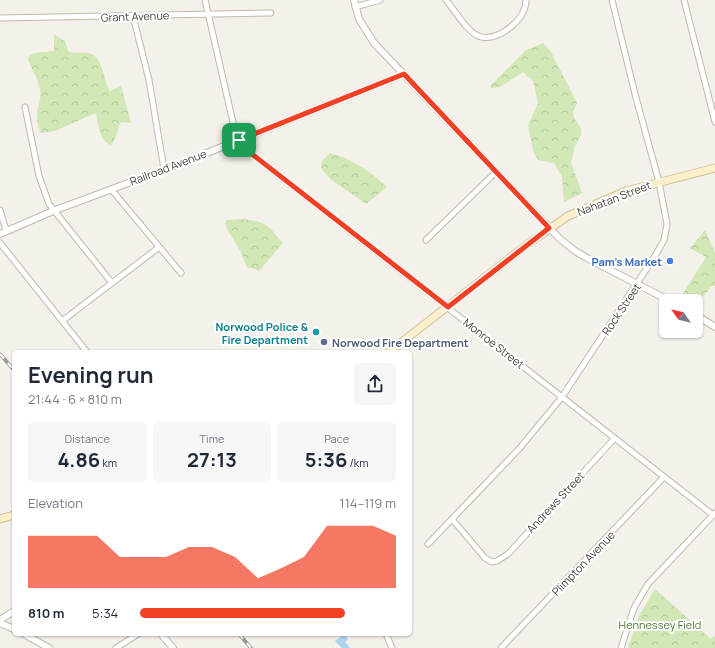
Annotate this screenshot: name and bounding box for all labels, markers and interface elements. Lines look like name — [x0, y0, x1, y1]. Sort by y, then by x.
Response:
street label: Grant Avenue — [101, 7, 170, 25]
pin — [222, 123, 256, 157]
icon: arrive — [228, 129, 250, 151]
street label: Railroad Avenue — [127, 145, 209, 189]
street label: Nahatan Street — [575, 177, 653, 219]
place label: Pam's Market — [592, 254, 662, 269]
marker: Pam's Market — [665, 256, 675, 266]
street label: Rock Street — [598, 280, 644, 338]
north arrow — [659, 294, 703, 338]
map controls — [659, 294, 703, 338]
street label: Monroe Street — [460, 314, 528, 372]
place label: Norwood Police & Fire Department — [215, 319, 309, 347]
marker: Norwood Police & Fire Department — [311, 327, 321, 337]
place label: Norwood Fire Department — [332, 335, 469, 350]
marker: Norwood Fire Department — [319, 337, 329, 347]
text: Evening run — [28, 360, 153, 390]
button: share — [354, 363, 396, 405]
text: 21:44 · 6 × 810 m — [28, 390, 122, 408]
text: Distance — [65, 431, 110, 446]
text: Time — [200, 431, 224, 446]
text: Pace — [324, 431, 349, 446]
text: 4.86 — [58, 446, 100, 473]
text: 27:13 — [187, 446, 237, 473]
text: 5:36 — [305, 446, 347, 473]
text: km — [100, 455, 117, 470]
text: /km — [347, 455, 369, 470]
street label: Andrews Street — [523, 468, 587, 536]
text: Elevation — [28, 494, 83, 512]
text: 114–119 m — [340, 494, 396, 512]
street label: Plimpton Avenue — [548, 527, 618, 599]
text: 810 m — [28, 604, 65, 622]
text: 5:34 — [92, 604, 118, 622]
park label: Hennessey Field — [619, 617, 701, 632]

